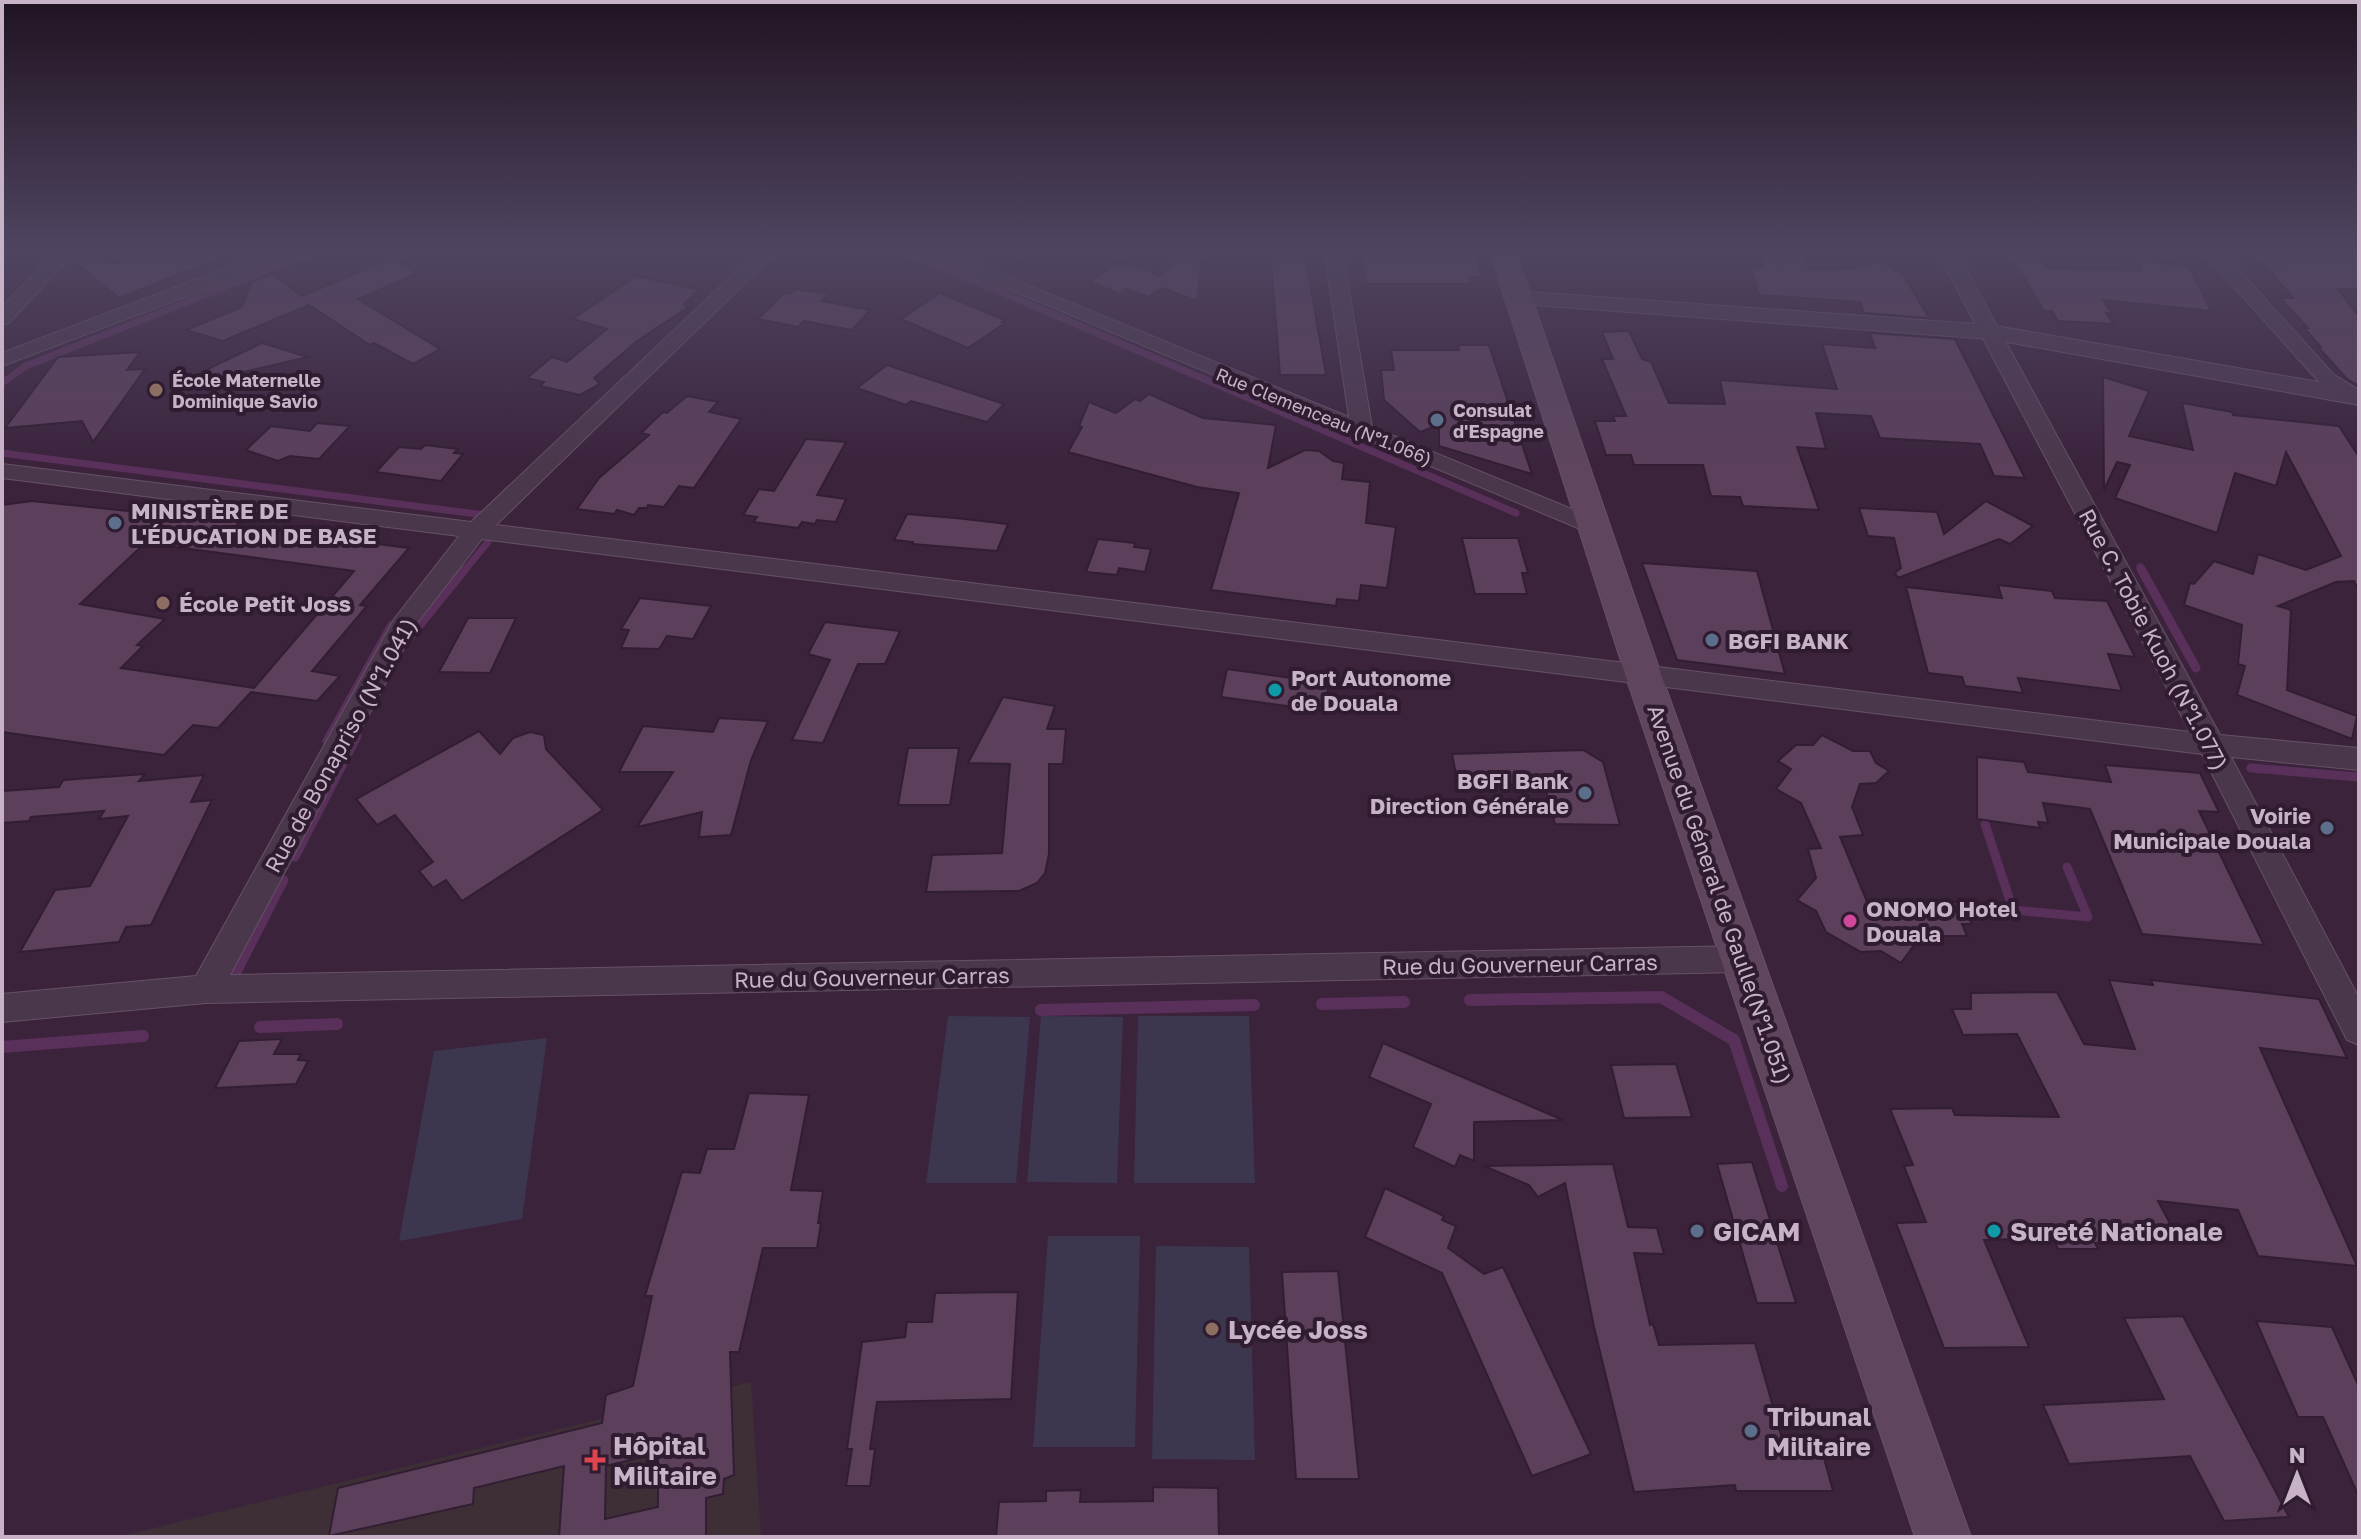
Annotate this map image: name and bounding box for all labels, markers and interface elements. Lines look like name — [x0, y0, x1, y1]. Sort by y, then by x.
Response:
street label: Rue Clemenceau (N°1.066) — [1213, 363, 1435, 469]
place label: École Maternelle Dominique Savio — [172, 369, 321, 412]
marker: École Maternelle Dominique Savio — [147, 381, 165, 399]
place label: Consulat d'Espagne — [1453, 399, 1544, 442]
marker: Consulat d'Espagne — [1428, 411, 1446, 429]
place label: MINISTÈRE DE L'ÉDUCATION DE BASE — [131, 497, 377, 549]
street label: Rue C. Tobie Kuoh (N°1.077) — [2074, 504, 2234, 774]
marker: MINISTÈRE DE L'ÉDUCATION DE BASE — [106, 514, 124, 532]
place label: École Petit Joss — [179, 590, 351, 617]
marker: École Petit Joss — [154, 594, 172, 612]
street label: Rue de Bonapriso (N°1.041) — [259, 613, 421, 877]
place label: BGFI BANK — [1728, 627, 1849, 654]
marker: BGFI BANK — [1703, 631, 1721, 649]
place label: Port Autonome de Douala — [1291, 664, 1451, 716]
marker: Port Autonome de Douala — [1266, 681, 1284, 699]
street label: Avenue du Géneral de Gaulle(N°1.051) — [1642, 701, 1798, 1087]
place label: BGFI Bank Direction Générale — [1370, 767, 1569, 819]
marker: BGFI Bank Direction Générale — [1576, 784, 1594, 802]
place label: Voirie Municipale Douala — [2113, 802, 2311, 854]
marker: Voirie Municipale Douala — [2318, 819, 2336, 837]
place label: ONOMO Hotel Douala — [1866, 895, 2018, 947]
marker: ONOMO Hotel Douala — [1841, 912, 1859, 930]
street label: Rue du Gouverneur Carras — [1382, 948, 1658, 980]
street label: Rue du Gouverneur Carras — [734, 961, 1010, 993]
place label: GICAM — [1713, 1216, 1801, 1247]
place label: Sureté Nationale — [2010, 1216, 2223, 1247]
marker: GICAM — [1688, 1222, 1706, 1240]
marker: Sureté Nationale — [1985, 1222, 2003, 1240]
place label: Lycée Joss — [1228, 1314, 1368, 1345]
marker: Lycée Joss — [1203, 1320, 1221, 1338]
place label: Tribunal Militaire — [1767, 1401, 1871, 1462]
marker: Tribunal Militaire — [1742, 1422, 1760, 1440]
place label: Hôpital Militaire — [613, 1430, 717, 1491]
north arrow — [2257, 1435, 2337, 1515]
text: N — [2289, 1441, 2305, 1468]
marker: Hôpital Militaire — [584, 1449, 606, 1471]

